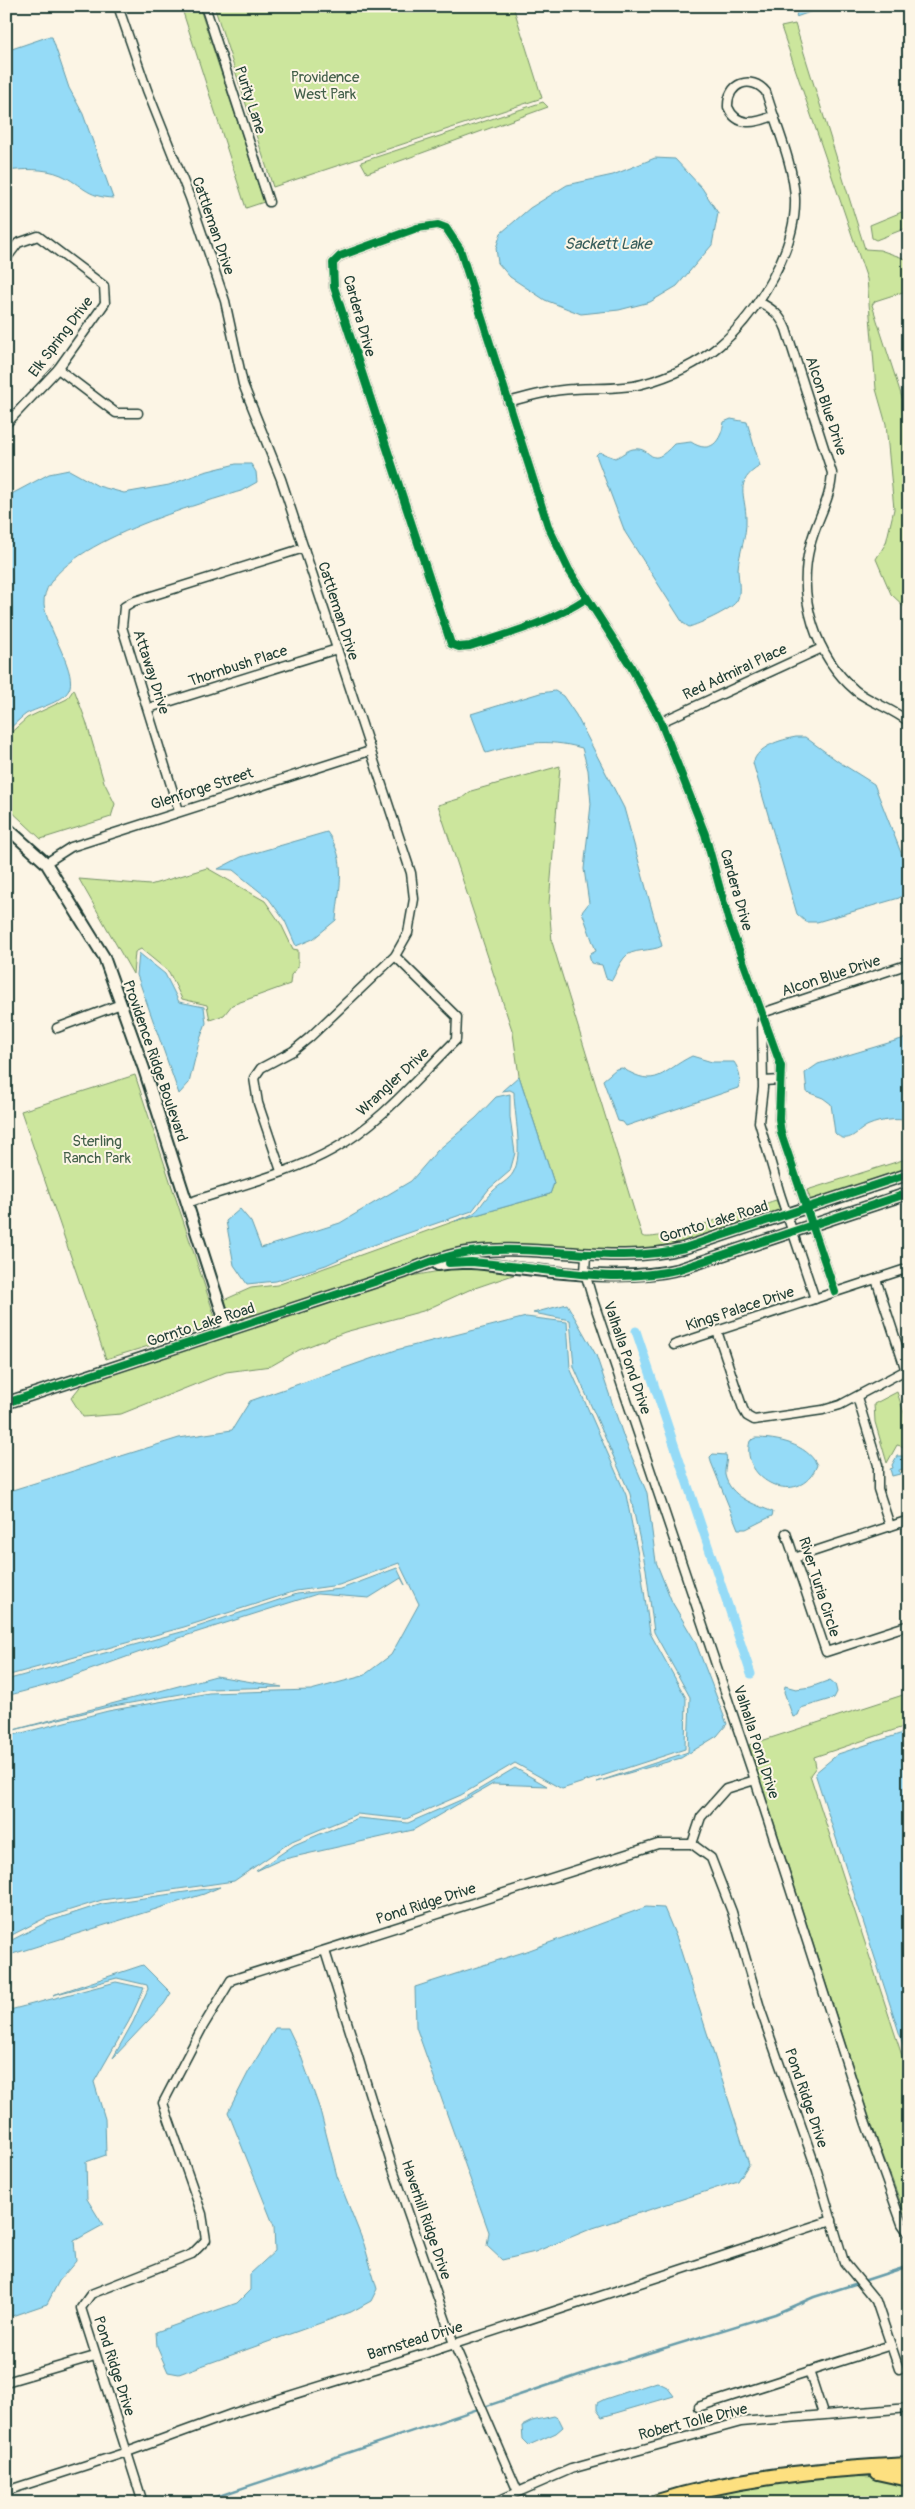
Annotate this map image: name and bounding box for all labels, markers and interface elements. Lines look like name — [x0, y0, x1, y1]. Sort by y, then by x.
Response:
street label: Purity Lane — [230, 64, 270, 137]
park label: Providence West Park — [291, 68, 360, 104]
street label: Cattleman Drive — [187, 175, 239, 278]
water label: Sackett Lake — [565, 234, 654, 254]
street label: Cardera Drive — [338, 273, 380, 359]
street label: Elk Spring Drive — [25, 293, 98, 381]
street label: Alcon Blue Drive — [801, 354, 851, 458]
street label: Cattleman Drive — [313, 559, 363, 663]
street label: Attaway Drive — [128, 627, 174, 717]
street label: Red Admiral Place — [680, 639, 791, 704]
street label: Thornbush Place — [186, 641, 290, 691]
street label: Glenforge Street — [148, 763, 256, 814]
street label: Cardera Drive — [715, 847, 757, 933]
street label: Alcon Blue Drive — [779, 951, 883, 1001]
street label: Providence Ridge Boulevard — [118, 978, 192, 1144]
street label: Wrangler Drive — [353, 1043, 434, 1120]
park label: Sterling Ranch Park — [63, 1132, 132, 1168]
street label: Gornto Lake Road — [657, 1196, 771, 1248]
street label: Kings Palace Drive — [683, 1282, 797, 1336]
street label: Gornto Lake Road — [145, 1299, 257, 1351]
street label: Valhalla Pond Drive — [599, 1299, 655, 1418]
street label: River Turia Circle — [794, 1535, 844, 1640]
street label: Valhalla Pond Drive — [729, 1683, 783, 1802]
street label: Pond Ridge Drive — [374, 1879, 479, 1929]
street label: Pond Ridge Drive — [780, 2046, 832, 2151]
street label: Haverhill Ridge Drive — [397, 2158, 456, 2283]
street label: Pond Ridge Drive — [89, 2314, 139, 2419]
street label: Barnstead Drive — [365, 2317, 466, 2365]
street label: Robert Tolle Drive — [637, 2399, 750, 2445]

